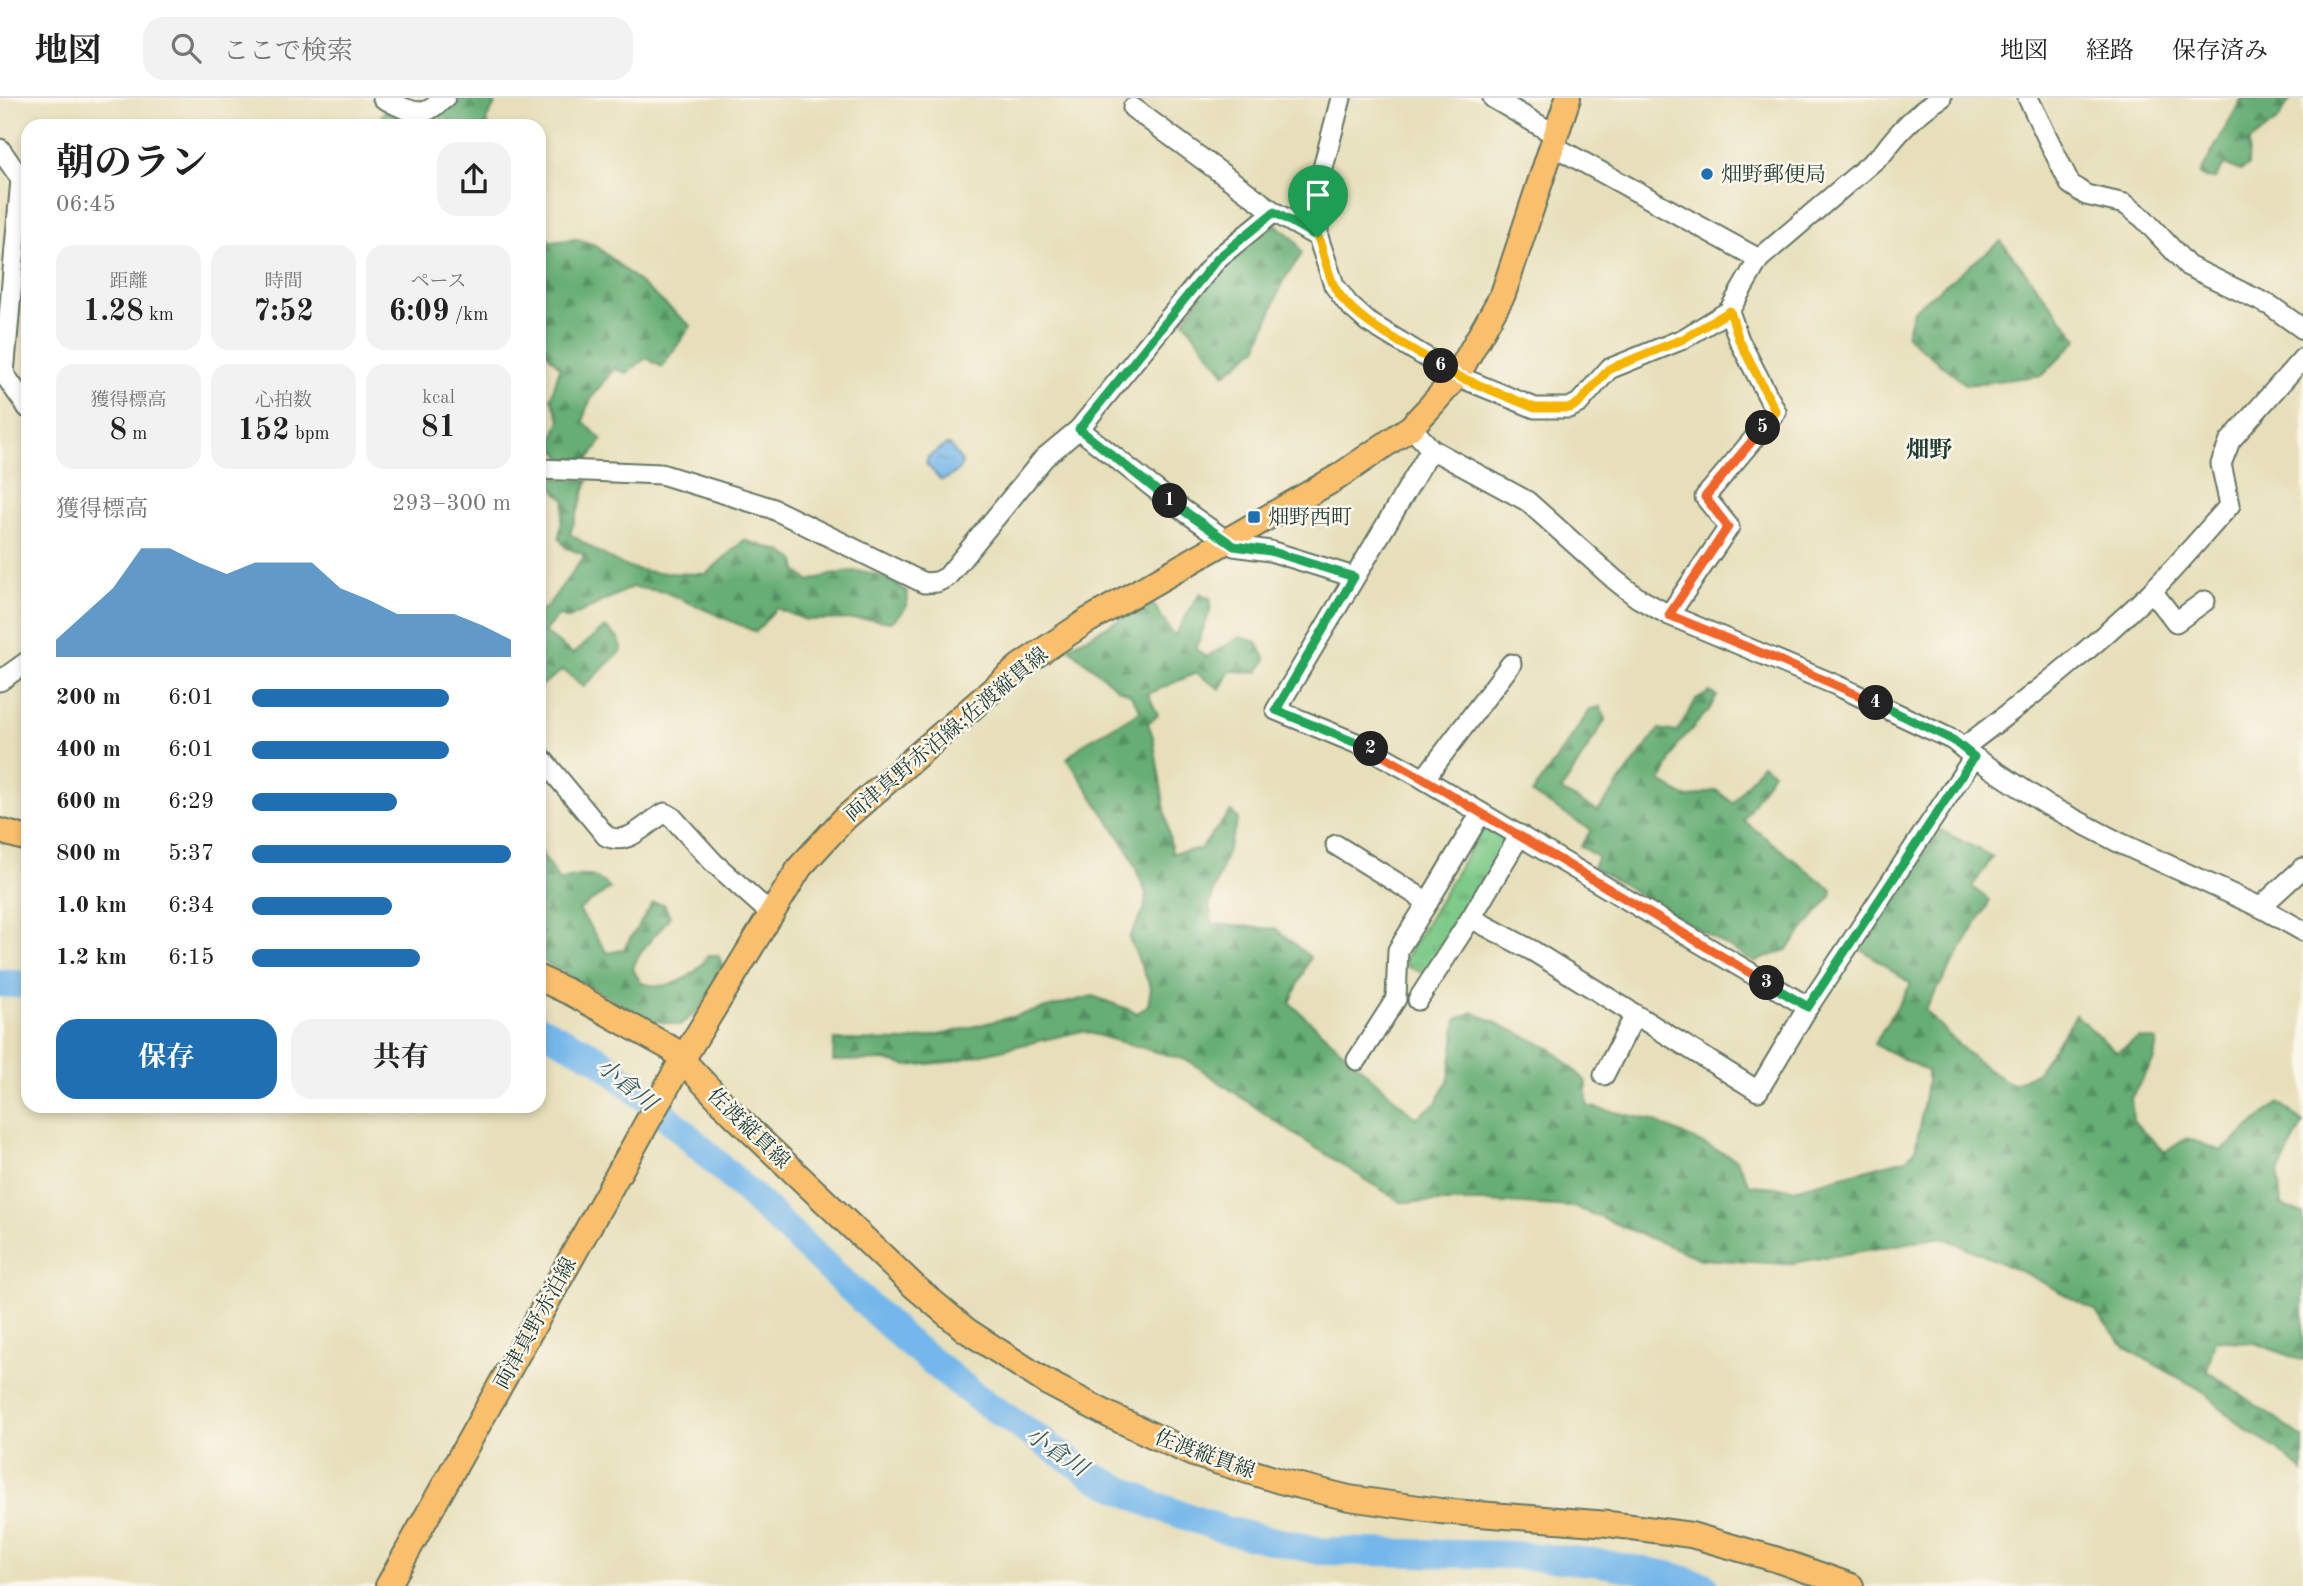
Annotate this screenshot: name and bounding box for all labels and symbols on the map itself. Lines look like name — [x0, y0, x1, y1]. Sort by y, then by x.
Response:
place label: 畑野郵便局 — [1721, 163, 1826, 186]
pin — [1288, 165, 1348, 237]
marker: 畑野郵便局 — [1699, 166, 1715, 182]
pin: 6 — [1424, 348, 1458, 384]
pin: 5 — [1746, 410, 1780, 446]
district label: 畑野 — [1906, 437, 1953, 462]
pin: 1 — [1152, 484, 1188, 518]
place label: 畑野西町 — [1268, 506, 1352, 529]
marker: 畑野西町 — [1246, 509, 1262, 525]
street label: 両津真野赤泊線;佐渡縦貫線 — [840, 643, 1052, 826]
pin: 4 — [1858, 686, 1894, 720]
pin: 2 — [1354, 732, 1388, 766]
pin: 3 — [1750, 966, 1784, 1001]
water label: 小倉川 — [592, 1053, 664, 1118]
street label: 佐渡縦貫線 — [703, 1084, 794, 1173]
street label: 両津真野赤泊線 — [490, 1253, 581, 1393]
water label: 小倉川 — [1021, 1422, 1095, 1483]
street label: 佐渡縦貫線 — [1152, 1426, 1258, 1483]

